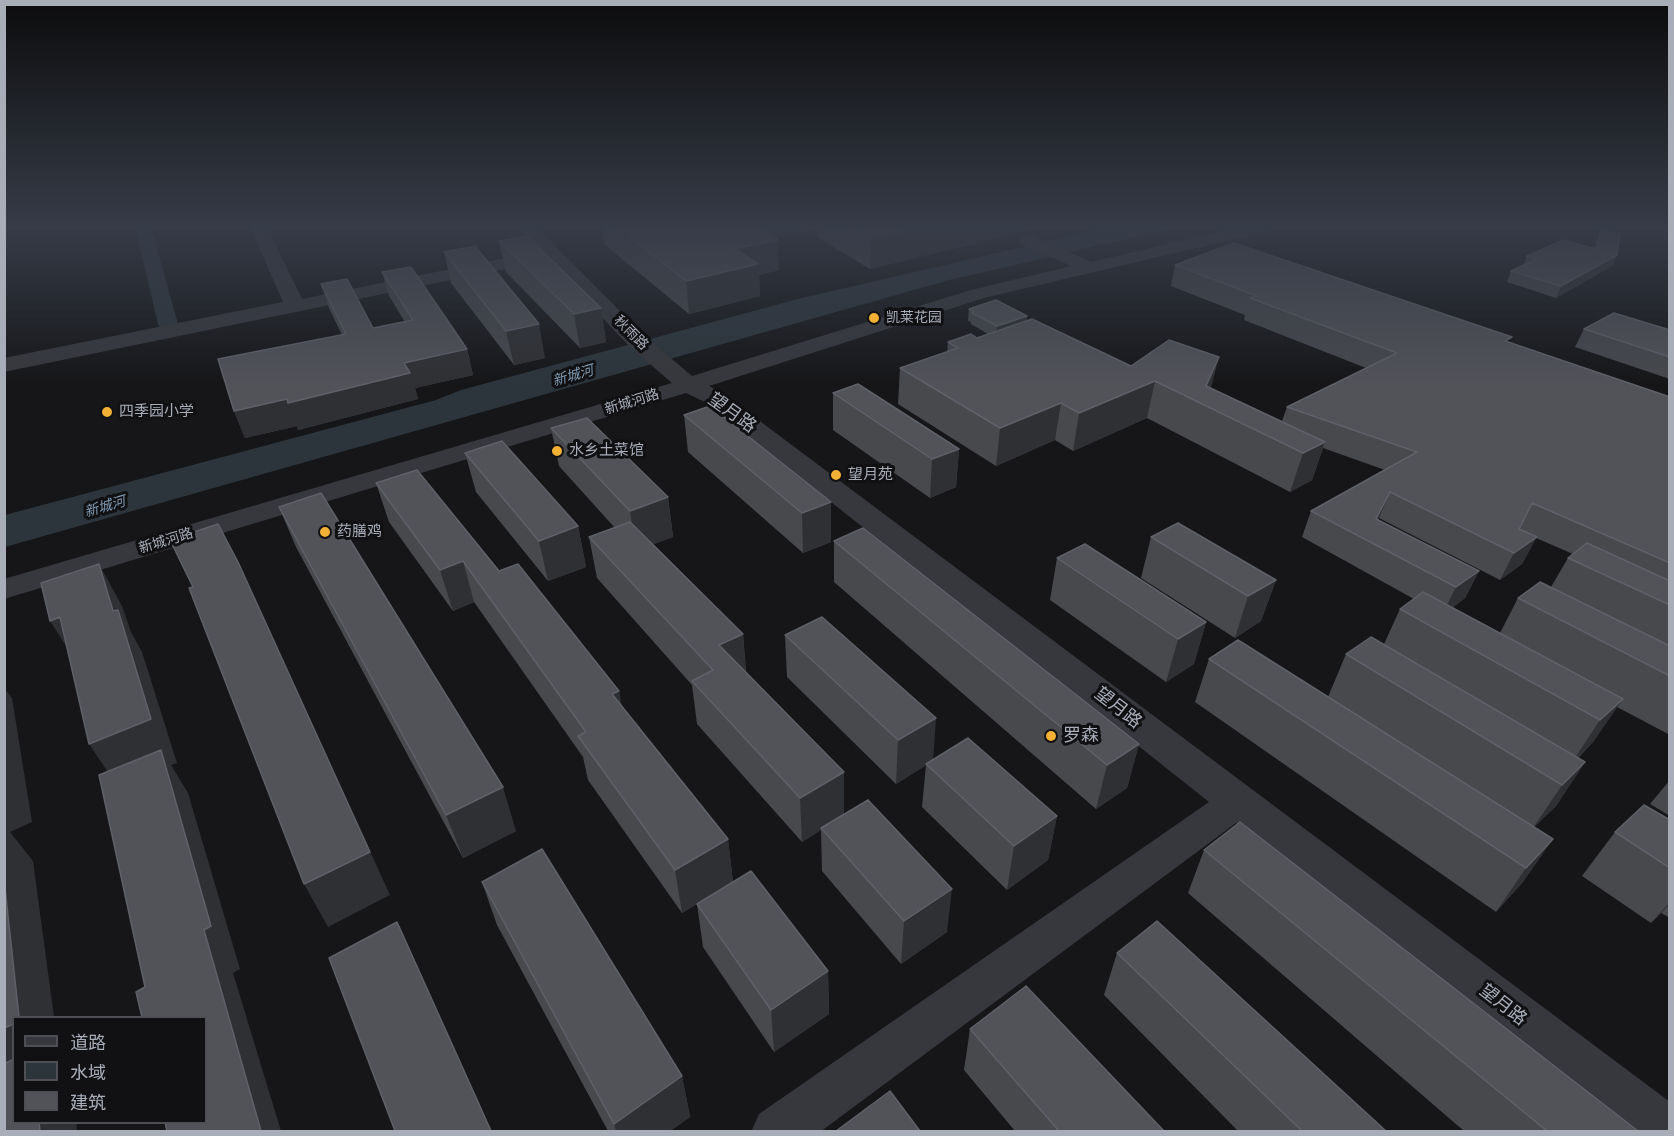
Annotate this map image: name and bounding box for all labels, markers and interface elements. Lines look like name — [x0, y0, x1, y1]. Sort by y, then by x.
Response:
place label: 凯莱花园 — [886, 310, 942, 326]
marker: 凯莱花园 — [867, 311, 881, 325]
street label: 秋雨路 — [610, 312, 652, 354]
water label: 新城河 — [550, 362, 596, 390]
street label: 新城河路 — [603, 386, 661, 418]
street label: 望月路 — [704, 388, 760, 438]
place label: 四季园小学 — [119, 403, 194, 421]
marker: 四季园小学 — [100, 405, 114, 419]
place label: 水乡土菜馆 — [569, 442, 644, 460]
marker: 水乡土菜馆 — [550, 444, 564, 458]
place label: 望月苑 — [848, 466, 893, 484]
marker: 望月苑 — [829, 468, 843, 482]
water label: 新城河 — [82, 493, 128, 521]
place label: 药膳鸡 — [337, 523, 382, 541]
street label: 新城河路 — [137, 525, 195, 557]
marker: 药膳鸡 — [318, 525, 332, 539]
street label: 望月路 — [1090, 683, 1146, 733]
place label: 罗森 — [1063, 725, 1099, 747]
marker: 罗森 — [1044, 729, 1058, 743]
street label: 望月路 — [1475, 980, 1531, 1030]
legend — [12, 1016, 207, 1124]
text: 道路 — [70, 1032, 106, 1053]
text: 水域 — [70, 1062, 106, 1083]
text: 建筑 — [70, 1092, 106, 1113]

